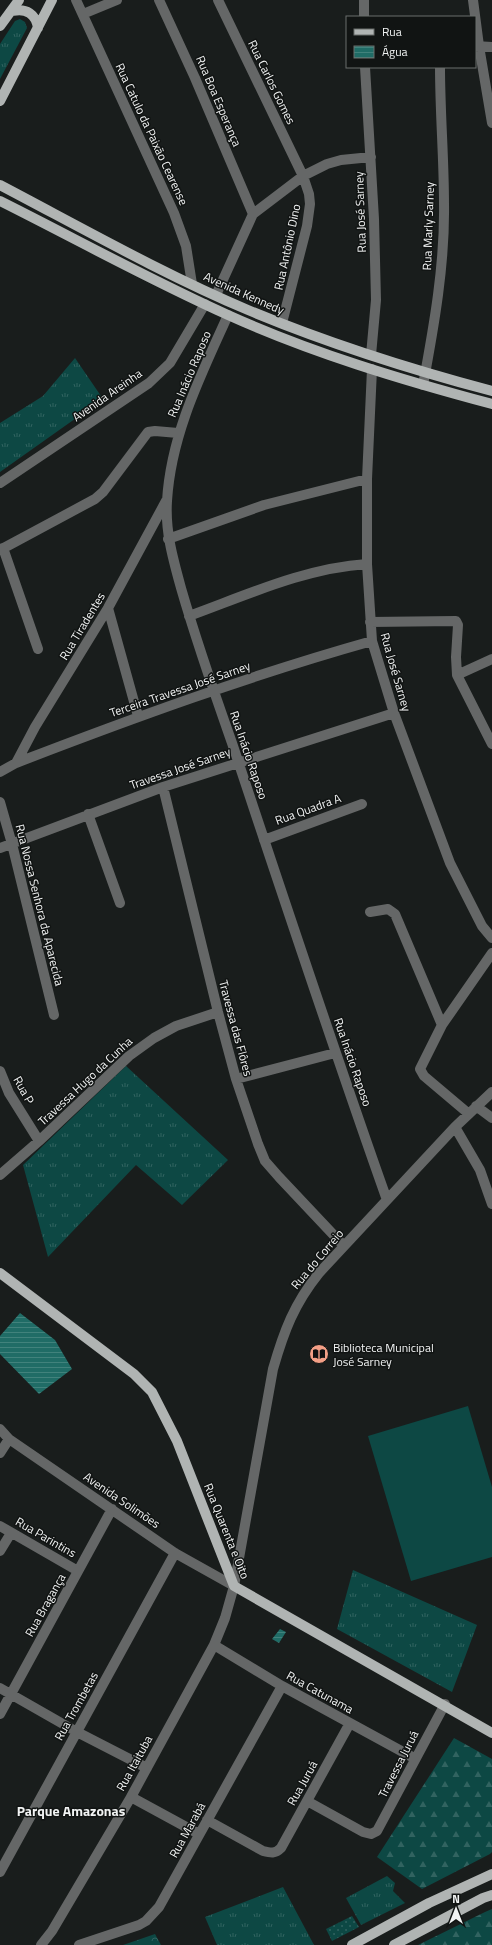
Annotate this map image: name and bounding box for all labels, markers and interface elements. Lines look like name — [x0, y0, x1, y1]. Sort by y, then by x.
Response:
legend — [346, 16, 476, 68]
text: Rua — [382, 22, 402, 41]
street label: Rua Carlos Gomes — [243, 37, 301, 128]
text: Água — [382, 42, 408, 61]
street label: Rua Boa Esperança — [191, 53, 247, 149]
street label: Rua Catulo da Paixão Cearense — [111, 60, 193, 208]
street label: Rua José Sarney — [349, 171, 371, 253]
street label: Rua Marly Sarney — [417, 181, 439, 271]
street label: Rua Antônio Dino — [269, 202, 305, 292]
street label: Avenida Kennedy — [201, 267, 288, 319]
street label: Rua Inácio Raposo — [162, 328, 216, 420]
street label: Avenida Areinha — [68, 364, 146, 426]
street label: Rua Tiradentes — [54, 588, 110, 664]
street label: Rua José Sarney — [376, 630, 416, 714]
street label: Terceira Travessa José Sarney — [107, 656, 253, 722]
street label: Rua Inácio Raposo — [225, 708, 273, 802]
street label: Travessa José Sarney — [127, 742, 233, 794]
street label: Rua Quadra A — [272, 788, 344, 830]
street label: Rua Nossa Senhora da Aparecida — [11, 822, 69, 988]
street label: Travessa das Flôres — [214, 978, 258, 1078]
street label: Rua Inácio Raposo — [329, 1015, 377, 1109]
street label: Travessa Hugo da Cunha — [33, 1032, 137, 1130]
street label: Rua P — [9, 1072, 39, 1108]
street label: Rua do Correio — [286, 1225, 348, 1293]
place label: Biblioteca Municipal José Sarney — [333, 1338, 434, 1371]
library icon: Biblioteca Municipal José Sarney — [308, 1343, 330, 1365]
street label: Avenida Solimões — [80, 1467, 165, 1533]
street label: Rua Quarenta e Oito — [199, 1480, 255, 1582]
street label: Rua Parintins — [12, 1512, 80, 1562]
street label: Rua Bragança — [20, 1570, 70, 1640]
street label: Rua Catunama — [283, 1666, 357, 1718]
street label: Rua Trombetas — [49, 1668, 103, 1744]
street label: Travessa Juruá — [373, 1727, 423, 1801]
street label: Rua Itaituba — [111, 1732, 157, 1794]
street label: Rua Juruá — [282, 1757, 322, 1809]
street label: Rua Marabá — [164, 1799, 210, 1861]
district label: Parque Amazonas — [17, 1800, 126, 1821]
north arrow — [436, 1889, 476, 1929]
text: N — [452, 1891, 460, 1907]

